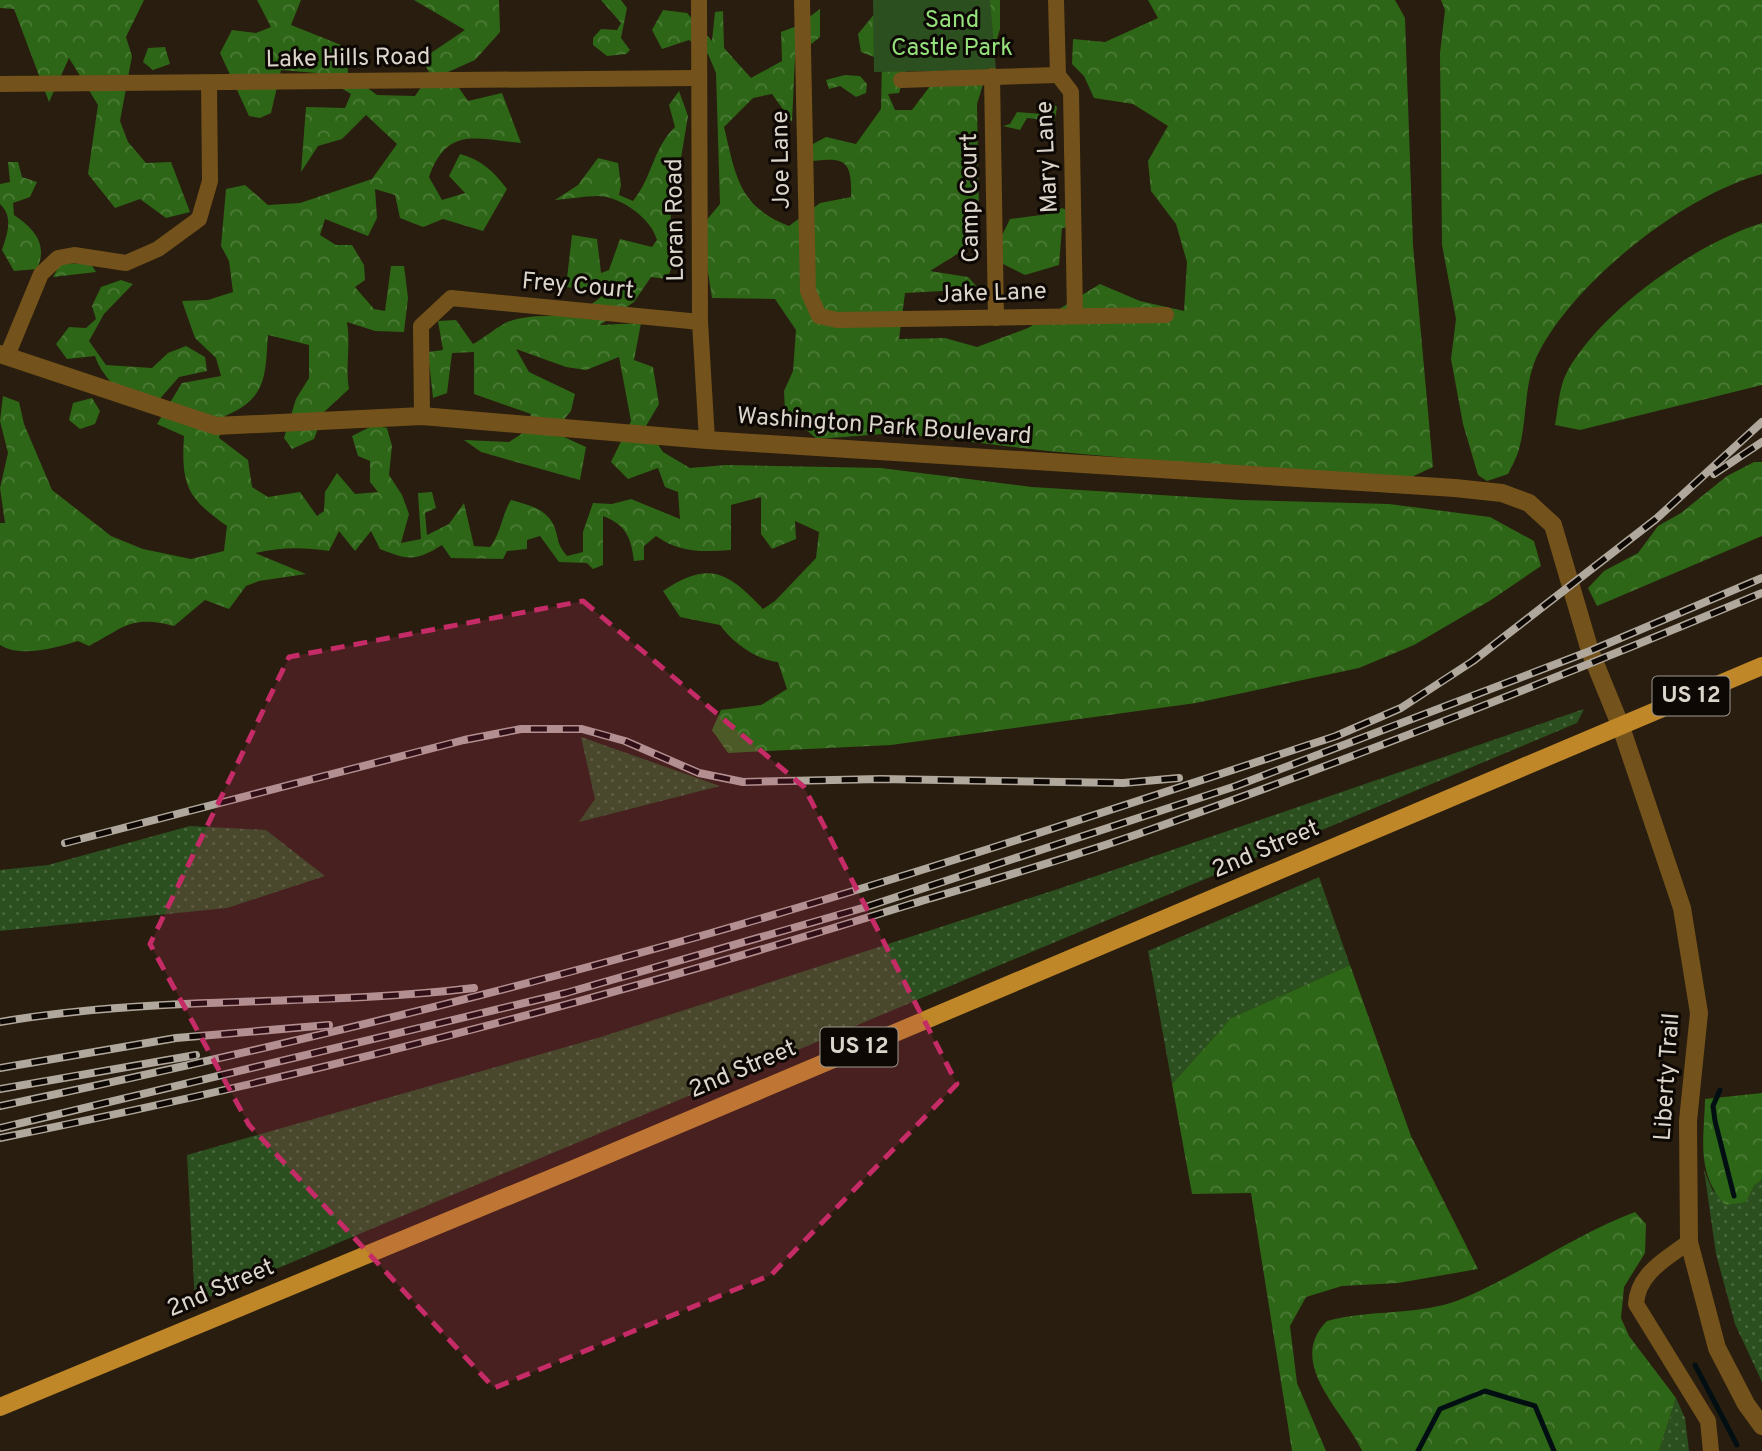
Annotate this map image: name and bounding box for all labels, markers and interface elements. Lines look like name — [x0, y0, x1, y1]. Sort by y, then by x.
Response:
park label: Sand Castle Park — [891, 6, 1013, 64]
street label: Lake Hills Road — [265, 43, 431, 75]
street label: Mary Lane — [1030, 100, 1066, 214]
street label: Joe Lane — [766, 110, 798, 210]
street label: Camp Court — [955, 133, 987, 263]
street label: Loran Road — [660, 158, 692, 282]
street label: Frey Court — [521, 267, 635, 307]
street label: Jake Lane — [937, 277, 1047, 311]
street label: Washington Park Boulevard — [736, 402, 1032, 452]
road number: US 12 — [1652, 676, 1730, 716]
street label: 2nd Street — [1208, 814, 1324, 886]
street label: Liberty Trail — [1649, 1012, 1687, 1142]
road number: US 12 — [820, 1028, 898, 1066]
street label: 2nd Street — [685, 1034, 801, 1106]
street label: 2nd Street — [163, 1253, 279, 1325]

